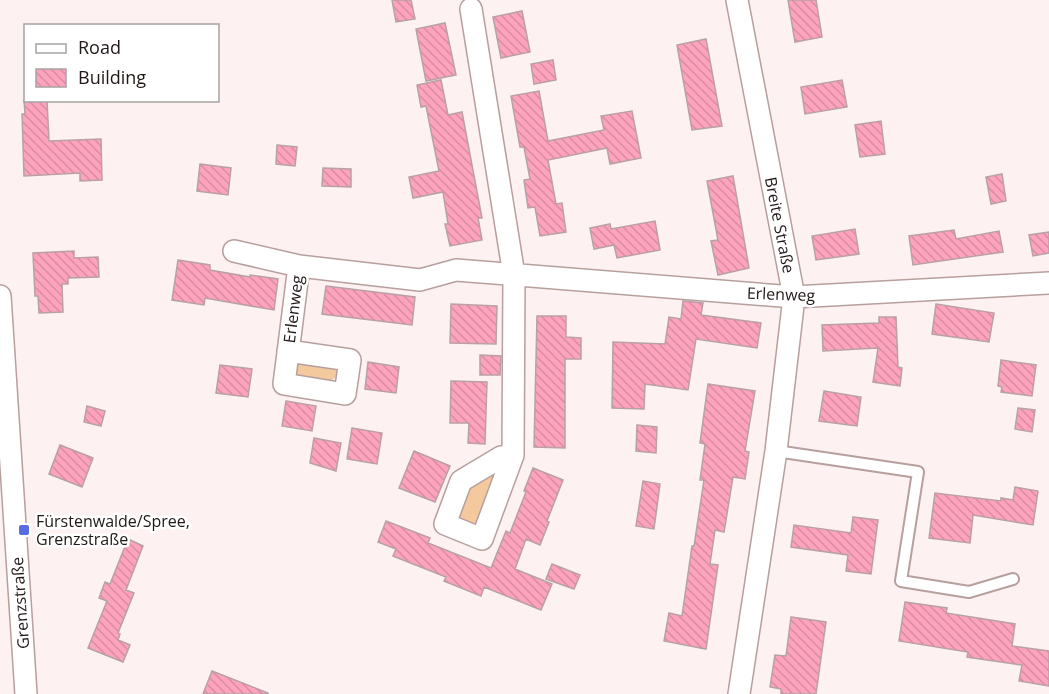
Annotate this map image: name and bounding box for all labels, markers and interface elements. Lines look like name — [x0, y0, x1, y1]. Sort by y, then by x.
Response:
legend — [24, 24, 219, 102]
text: Road — [78, 35, 121, 59]
text: Building — [78, 65, 146, 89]
street label: Breite Straße — [760, 175, 800, 275]
street label: Erlenweg — [278, 273, 308, 344]
street label: Erlenweg — [746, 282, 816, 306]
place label: Fürstenwalde/Spree, Grenzstraße — [36, 510, 190, 550]
marker: Fürstenwalde/Spree, Grenzstraße — [17, 523, 31, 537]
street label: Grenzstraße — [6, 556, 34, 650]

